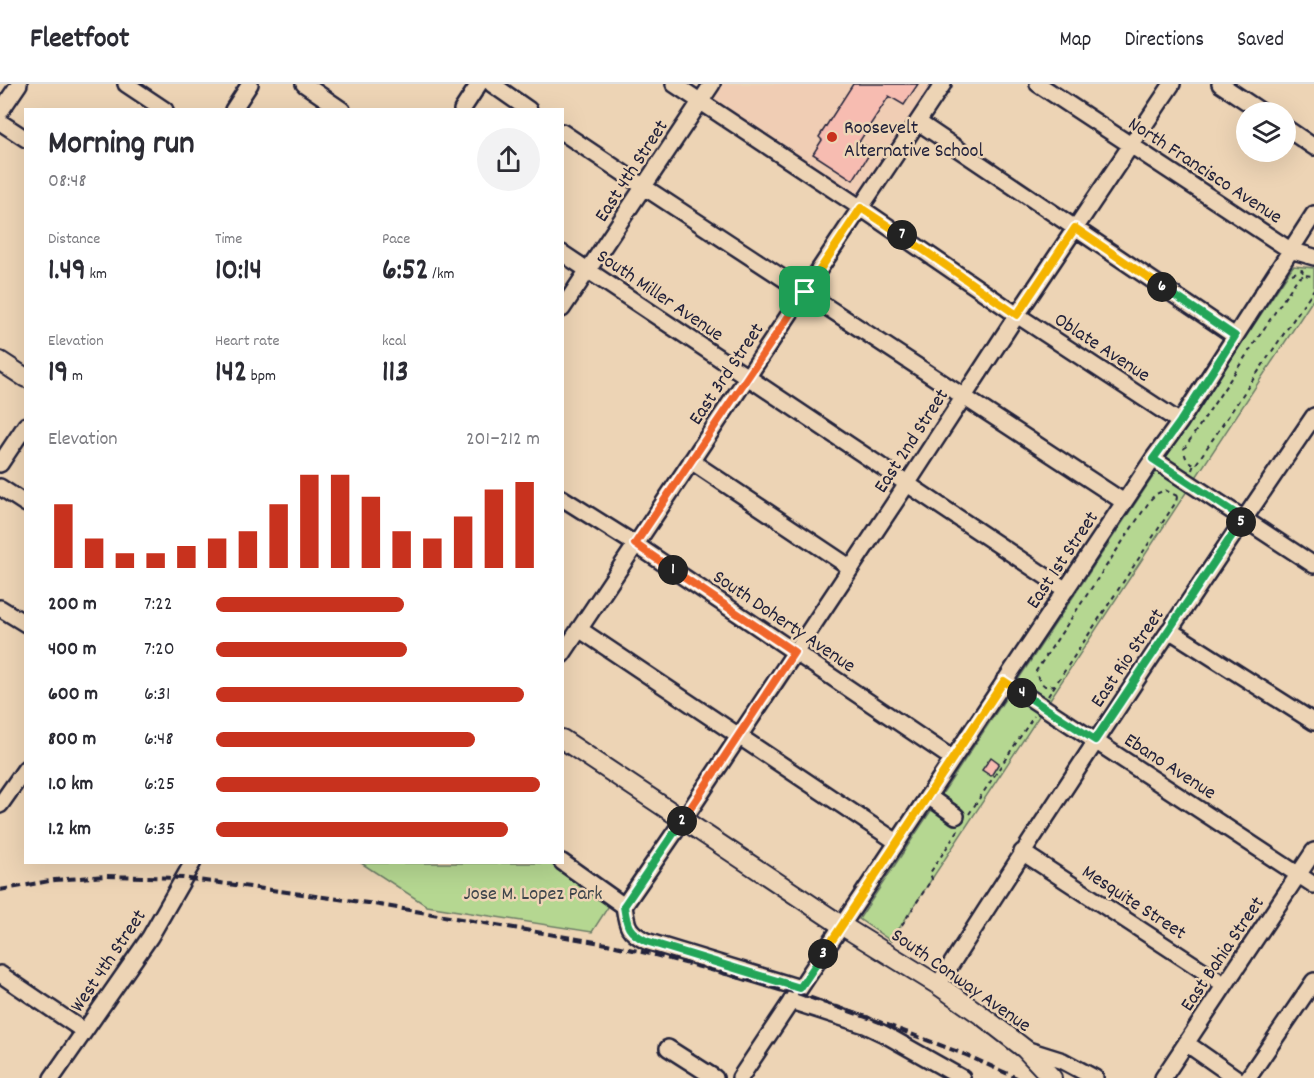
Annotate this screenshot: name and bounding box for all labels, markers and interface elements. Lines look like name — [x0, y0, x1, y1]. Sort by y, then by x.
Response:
text: Fleetfoot — [30, 21, 129, 61]
text: Map — [1060, 26, 1091, 56]
text: Directions — [1124, 26, 1204, 56]
text: Saved — [1237, 26, 1284, 56]
map controls — [1236, 102, 1296, 162]
button: layers — [1236, 102, 1296, 162]
street label: North Francisco Avenue — [1122, 111, 1287, 232]
street label: East 4th Street — [589, 115, 676, 228]
place label: Roosevelt Alternative School — [844, 115, 983, 166]
text: Morning run — [48, 122, 195, 169]
button: share — [477, 128, 540, 191]
marker: Roosevelt Alternative School — [825, 130, 839, 144]
text: 08:48 — [48, 168, 87, 196]
pin: 7 — [887, 220, 917, 250]
text: 7 — [899, 223, 905, 246]
text: Distance — [48, 228, 100, 251]
text: Time — [215, 228, 242, 251]
text: Pace — [382, 228, 410, 251]
street label: South Miller Avenue — [590, 244, 729, 350]
text: 1.49 — [48, 251, 86, 294]
text: 10:14 — [215, 251, 262, 294]
text: 6:52 — [382, 251, 429, 294]
text: km — [86, 263, 107, 286]
text: /km — [429, 263, 454, 286]
pin — [779, 266, 830, 317]
pin: 6 — [1147, 272, 1177, 302]
icon: arrive — [788, 275, 821, 308]
text: 6 — [1158, 275, 1166, 298]
street label: Oblate Avenue — [1048, 307, 1155, 390]
street label: East 3rd Street — [683, 318, 772, 431]
text: Elevation — [48, 330, 104, 353]
text: Heart rate — [215, 330, 280, 353]
text: kcal — [382, 330, 406, 353]
text: 19 — [48, 353, 68, 396]
text: 142 — [215, 353, 247, 396]
text: 113 — [382, 353, 408, 396]
text: m — [68, 365, 83, 388]
text: bpm — [247, 365, 276, 388]
street label: East 2nd Street — [868, 384, 957, 499]
text: Elevation — [48, 426, 118, 454]
text: 201–212 m — [466, 426, 540, 454]
street label: East 1st Street — [1021, 506, 1106, 615]
pin: 5 — [1226, 507, 1256, 537]
text: 5 — [1237, 510, 1245, 533]
pin: 1 — [658, 555, 688, 585]
text: 1 — [671, 558, 675, 581]
street label: South Doherty Avenue — [706, 564, 860, 681]
text: 200 m — [48, 591, 97, 619]
text: 7:22 — [144, 591, 172, 619]
street label: East Rio Street — [1085, 603, 1172, 714]
text: 400 m — [48, 636, 96, 664]
text: 7:20 — [144, 636, 175, 664]
pin: 4 — [1007, 678, 1037, 708]
text: 600 m — [48, 681, 98, 709]
text: 6:31 — [144, 681, 170, 709]
text: 4 — [1019, 681, 1025, 704]
text: 800 m — [48, 726, 96, 754]
text: 6:48 — [144, 726, 173, 754]
street label: Ebano Avenue — [1118, 727, 1221, 808]
text: 1.0 km — [48, 771, 93, 799]
text: 6:25 — [144, 771, 175, 799]
pin: 2 — [667, 806, 697, 836]
text: 2 — [679, 809, 686, 832]
text: 1.2 km — [48, 816, 91, 844]
text: 6:35 — [144, 816, 175, 844]
street label: Mesquite Street — [1076, 859, 1191, 948]
park label: Jose M. Lopez Park — [464, 881, 602, 909]
street label: East Bahia Street — [1175, 892, 1272, 1018]
street label: West 4th Street — [65, 905, 154, 1019]
street label: South Conway Avenue — [885, 923, 1036, 1040]
pin: 3 — [808, 939, 838, 969]
text: 3 — [819, 942, 827, 965]

